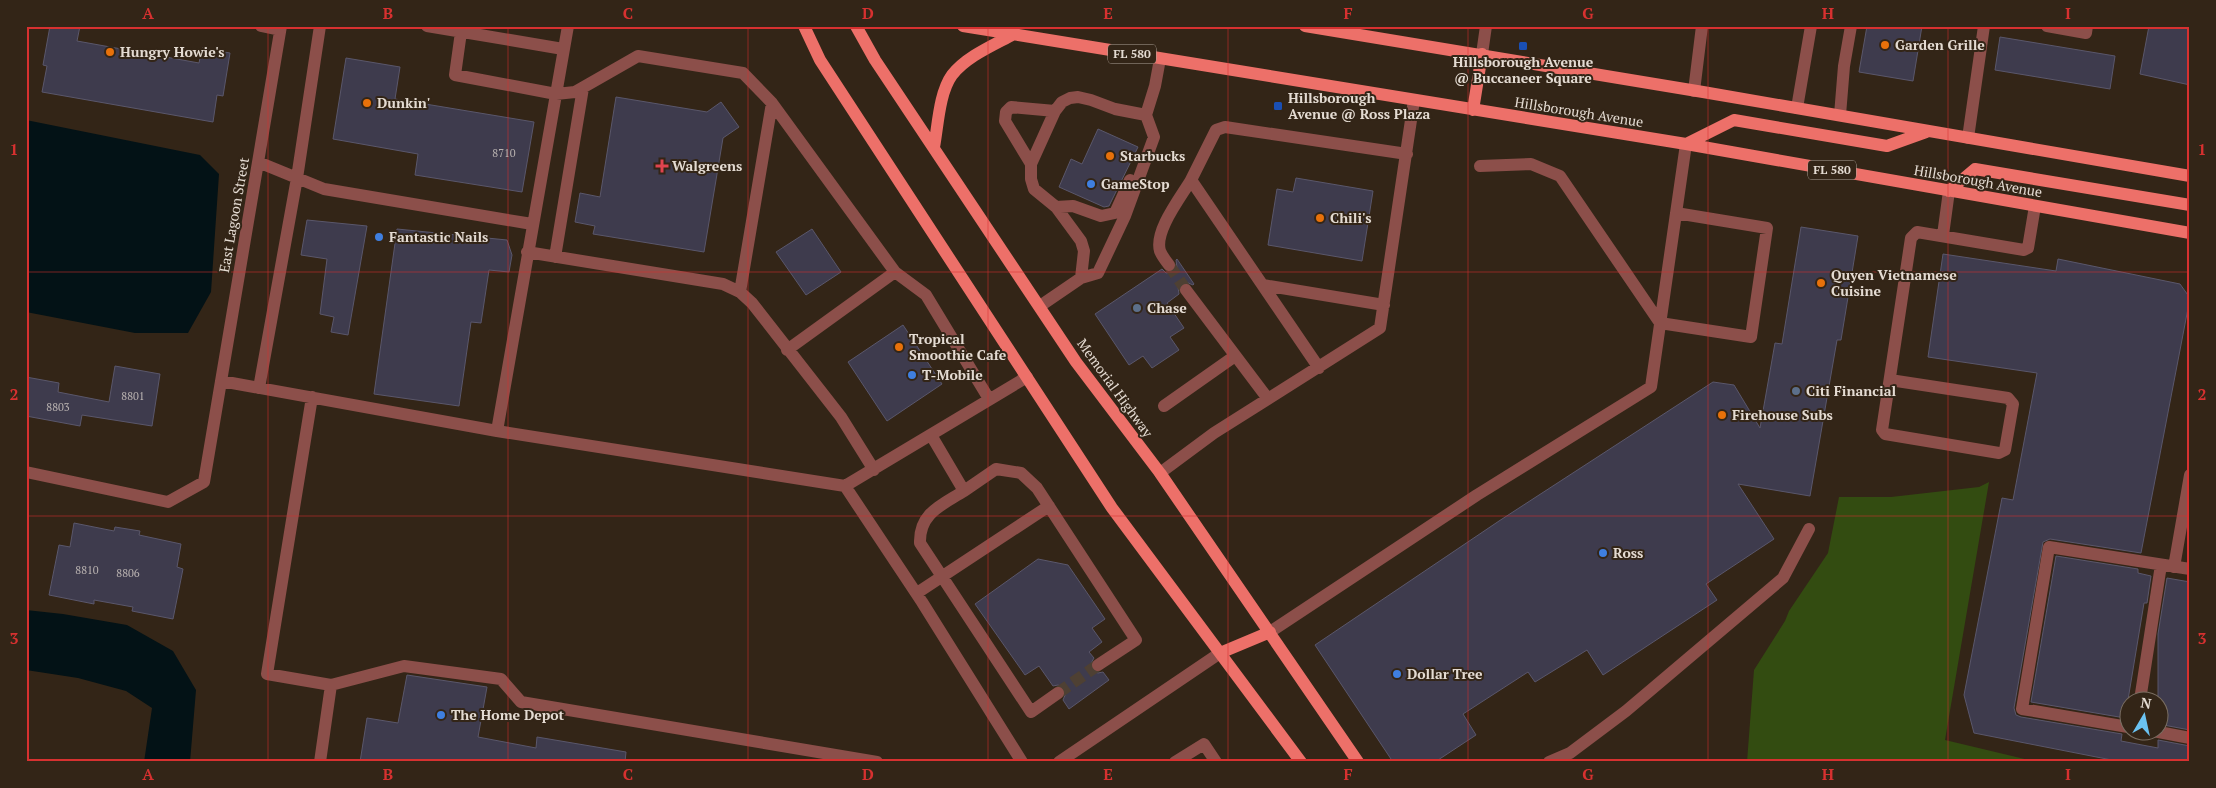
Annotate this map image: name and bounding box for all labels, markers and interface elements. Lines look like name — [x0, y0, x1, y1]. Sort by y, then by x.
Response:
text: A — [142, 2, 154, 24]
text: B — [383, 2, 393, 24]
text: C — [623, 2, 633, 24]
text: D — [862, 2, 874, 24]
text: E — [1103, 2, 1113, 24]
text: F — [1343, 2, 1353, 24]
text: G — [1582, 2, 1594, 24]
text: H — [1822, 2, 1834, 24]
text: I — [2065, 2, 2071, 24]
place label: Garden Grille — [1895, 35, 1985, 54]
marker: Garden Grille — [1879, 39, 1891, 51]
marker: Hillsborough Avenue @ Buccaneer Square — [1517, 40, 1529, 52]
place label: Hungry Howie's — [120, 42, 225, 61]
road number: FL 580 — [1108, 44, 1156, 64]
marker: Hungry Howie's — [104, 46, 116, 58]
place label: Hillsborough Avenue @ Buccaneer Square — [1453, 52, 1594, 87]
place label: Hillsborough Avenue @ Ross Plaza — [1288, 88, 1430, 123]
street label: Hillsborough Avenue — [1513, 92, 1645, 131]
place label: Dunkin' — [377, 93, 430, 112]
marker: Dunkin' — [361, 97, 373, 109]
marker: Hillsborough Avenue @ Ross Plaza — [1272, 100, 1284, 112]
text: 1 — [9, 138, 19, 160]
text: 1 — [2197, 138, 2207, 160]
house number: 8710 — [492, 146, 516, 160]
place label: Starbucks — [1120, 146, 1185, 165]
marker: Starbucks — [1104, 150, 1116, 162]
street label: East Lagoon Street — [214, 155, 253, 274]
place label: Walgreens — [672, 156, 742, 175]
marker: Walgreens — [656, 160, 668, 172]
road number: FL 580 — [1808, 160, 1856, 180]
street label: Hillsborough Avenue — [1912, 160, 2044, 201]
place label: GameStop — [1101, 174, 1170, 193]
marker: GameStop — [1085, 178, 1097, 190]
place label: Chili's — [1330, 208, 1372, 227]
marker: Chili's — [1314, 212, 1326, 224]
place label: Fantastic Nails — [389, 227, 488, 246]
marker: Fantastic Nails — [373, 231, 385, 243]
place label: Quyen Vietnamese Cuisine — [1831, 265, 1957, 300]
marker: Quyen Vietnamese Cuisine — [1815, 277, 1827, 289]
place label: Chase — [1147, 298, 1187, 317]
marker: Chase — [1131, 302, 1143, 314]
place label: Tropical Smoothie Cafe — [909, 329, 1007, 364]
street label: Memorial Highway — [1073, 335, 1158, 442]
marker: Tropical Smoothie Cafe — [893, 341, 905, 353]
place label: T-Mobile — [922, 365, 983, 384]
marker: T-Mobile — [906, 369, 918, 381]
place label: Citi Financial — [1806, 381, 1897, 400]
text: 2 — [9, 383, 19, 405]
text: 2 — [2197, 383, 2207, 405]
marker: Citi Financial — [1790, 385, 1802, 397]
house number: 8801 — [121, 389, 145, 403]
house number: 8803 — [46, 400, 70, 414]
place label: Firehouse Subs — [1732, 405, 1833, 424]
marker: Firehouse Subs — [1716, 409, 1728, 421]
place label: Ross — [1613, 543, 1643, 562]
marker: Ross — [1597, 547, 1609, 559]
house number: 8810 — [75, 563, 99, 577]
house number: 8806 — [116, 566, 140, 580]
text: 3 — [9, 627, 19, 649]
text: 3 — [2197, 627, 2207, 649]
place label: Dollar Tree — [1407, 664, 1483, 683]
marker: Dollar Tree — [1391, 668, 1403, 680]
north arrow — [2118, 690, 2168, 740]
text: N — [2139, 692, 2153, 713]
place label: The Home Depot — [451, 705, 564, 724]
marker: The Home Depot — [435, 709, 447, 721]
text: A — [142, 763, 154, 785]
text: B — [383, 763, 393, 785]
text: C — [623, 763, 633, 785]
text: D — [862, 763, 874, 785]
text: E — [1103, 763, 1113, 785]
text: F — [1343, 763, 1353, 785]
text: G — [1582, 763, 1594, 785]
text: H — [1822, 763, 1834, 785]
text: I — [2065, 763, 2071, 785]

